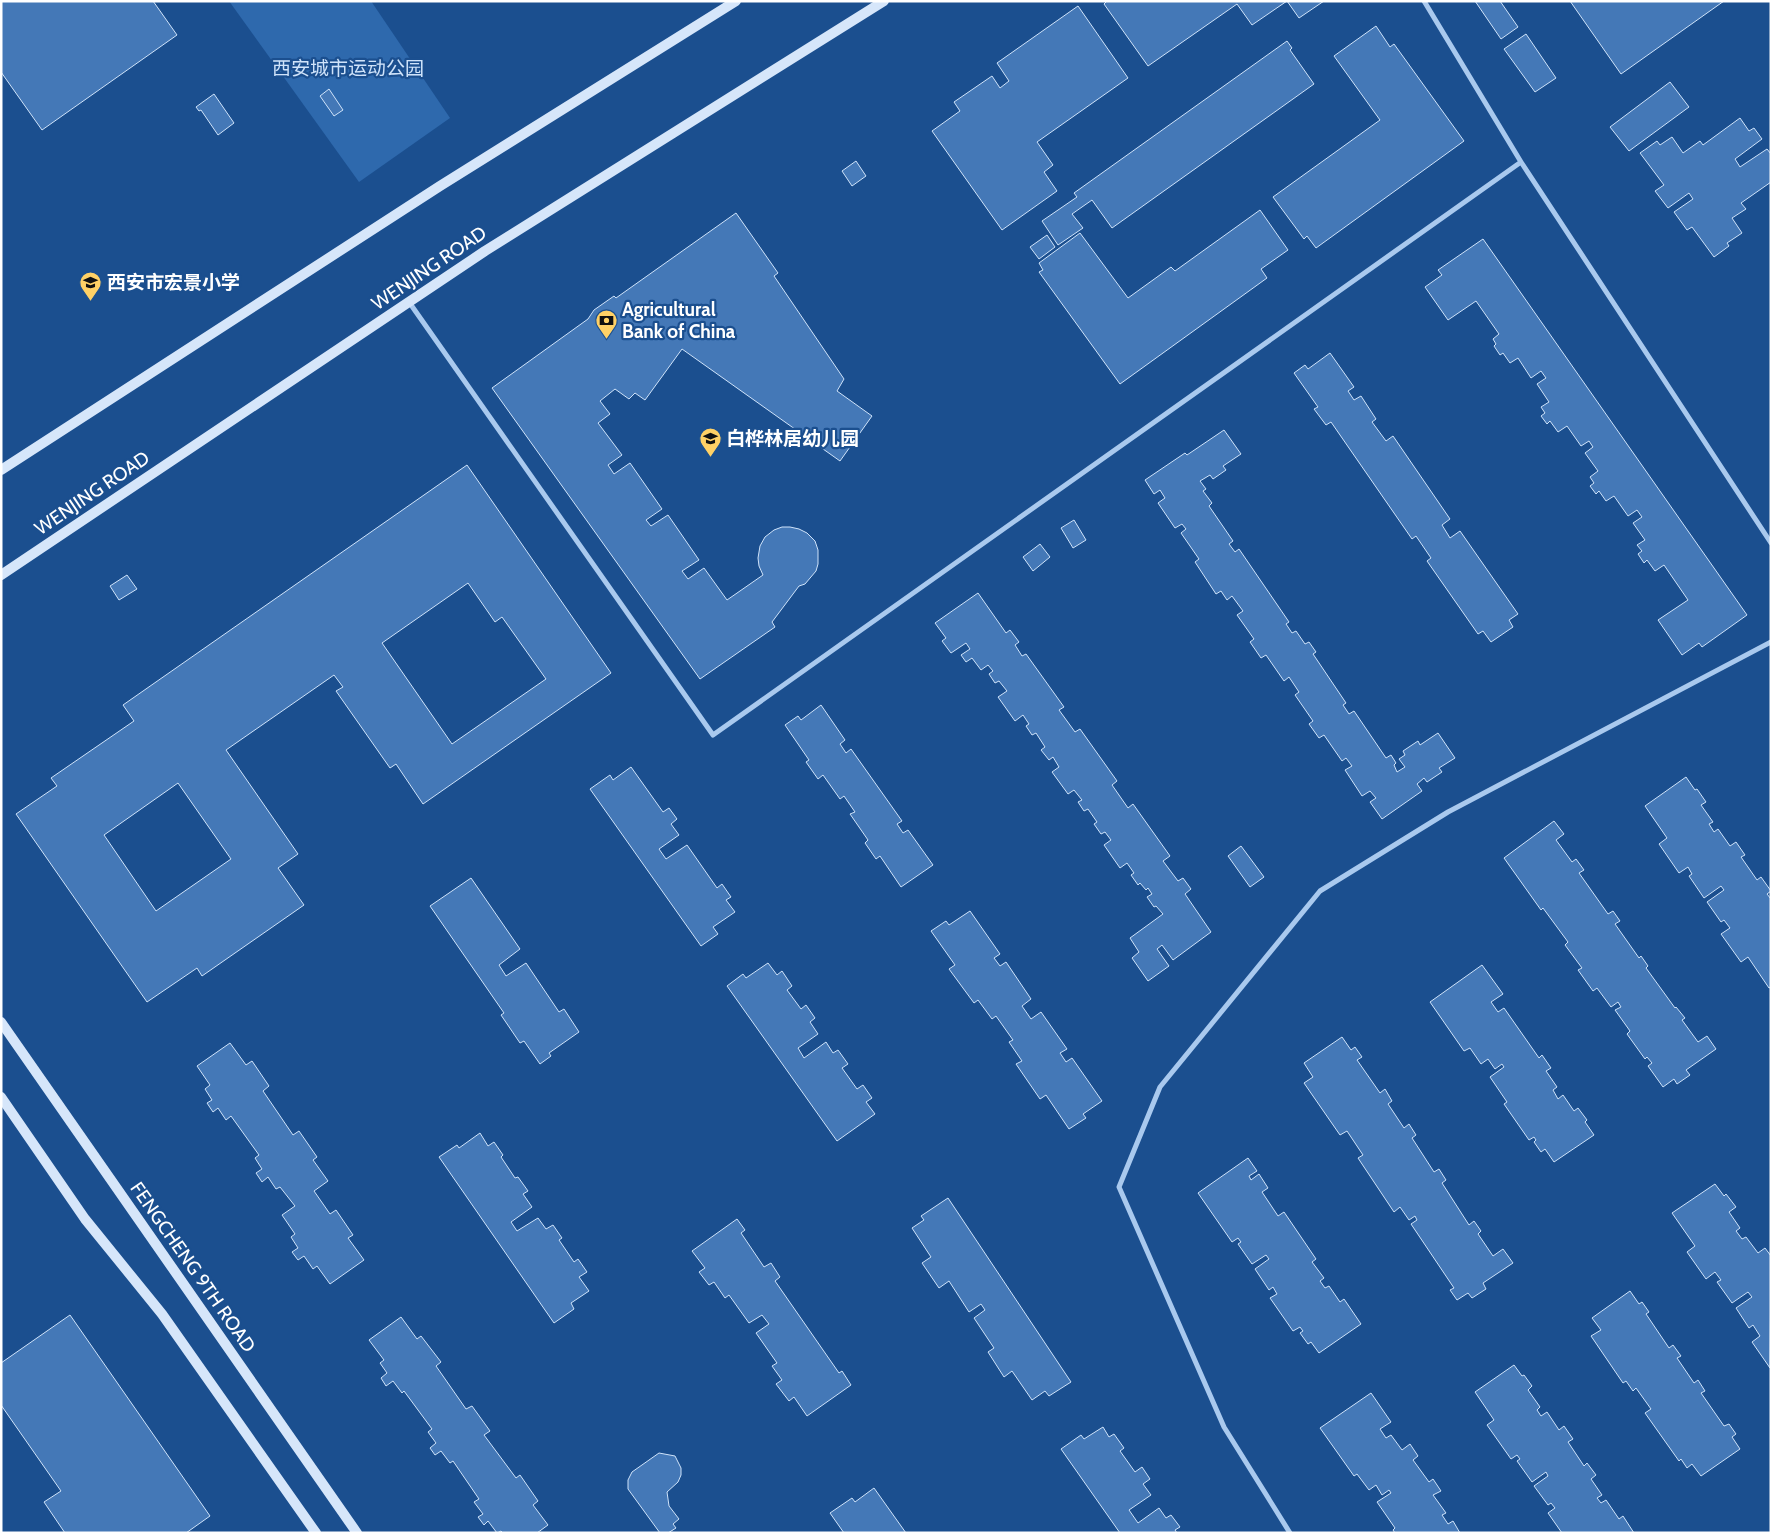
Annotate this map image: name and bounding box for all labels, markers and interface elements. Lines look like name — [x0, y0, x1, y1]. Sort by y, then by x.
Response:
park label: 西安城市运动公园 — [272, 57, 424, 80]
street label: WENJING ROAD — [367, 221, 491, 315]
school or university icon: 西安市宏景小学 — [79, 270, 103, 301]
place label: 西安市宏景小学 — [107, 271, 240, 294]
place label: Agricultural Bank of China — [622, 298, 736, 343]
bank icon: Agricultural Bank of China — [594, 308, 618, 339]
school or university icon: 白桦林居幼儿园 — [698, 426, 722, 457]
place label: 白桦林居幼儿园 — [726, 427, 859, 450]
street label: WENJING ROAD — [30, 446, 154, 540]
street label: FENGCHENG 9TH ROAD — [125, 1177, 261, 1357]

